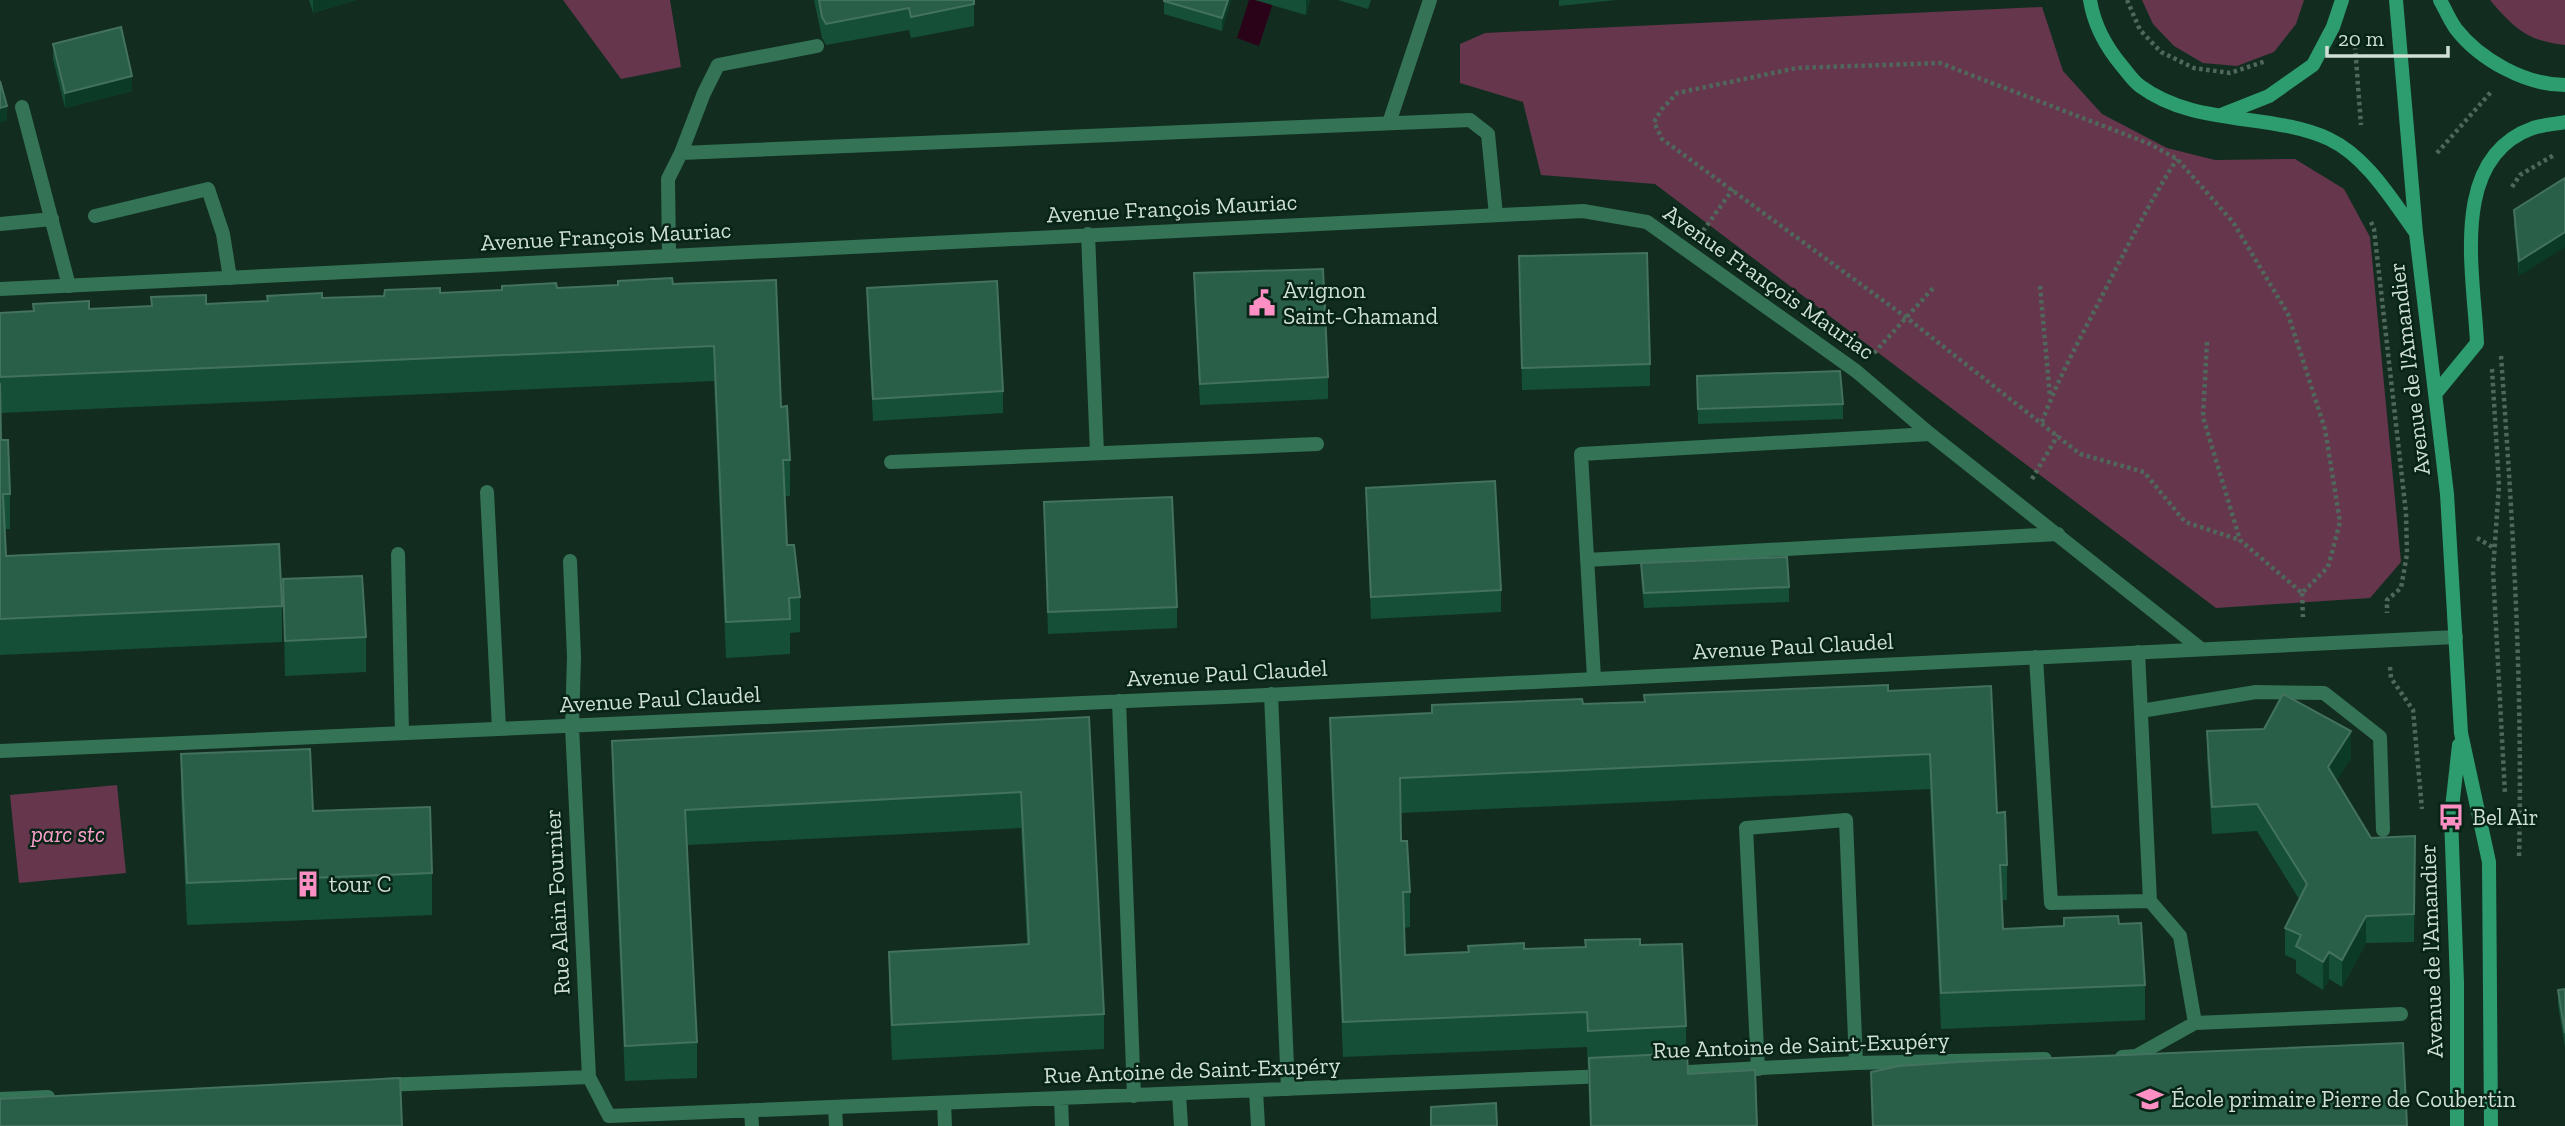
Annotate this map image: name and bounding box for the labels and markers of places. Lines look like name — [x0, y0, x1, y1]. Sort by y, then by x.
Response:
place label: Avignon Saint-Chamand — [1283, 276, 1439, 330]
public building icon: Avignon Saint-Chamand — [1247, 288, 1277, 318]
bus stop icon: Bel Air — [2436, 802, 2466, 832]
place label: Bel Air — [2472, 803, 2538, 831]
building icon: tour C — [293, 869, 323, 899]
place label: tour C — [329, 870, 392, 898]
school or university icon: École primaire Pierre de Coubertin — [2135, 1084, 2165, 1114]
place label: École primaire Pierre de Coubertin — [2171, 1085, 2516, 1113]

